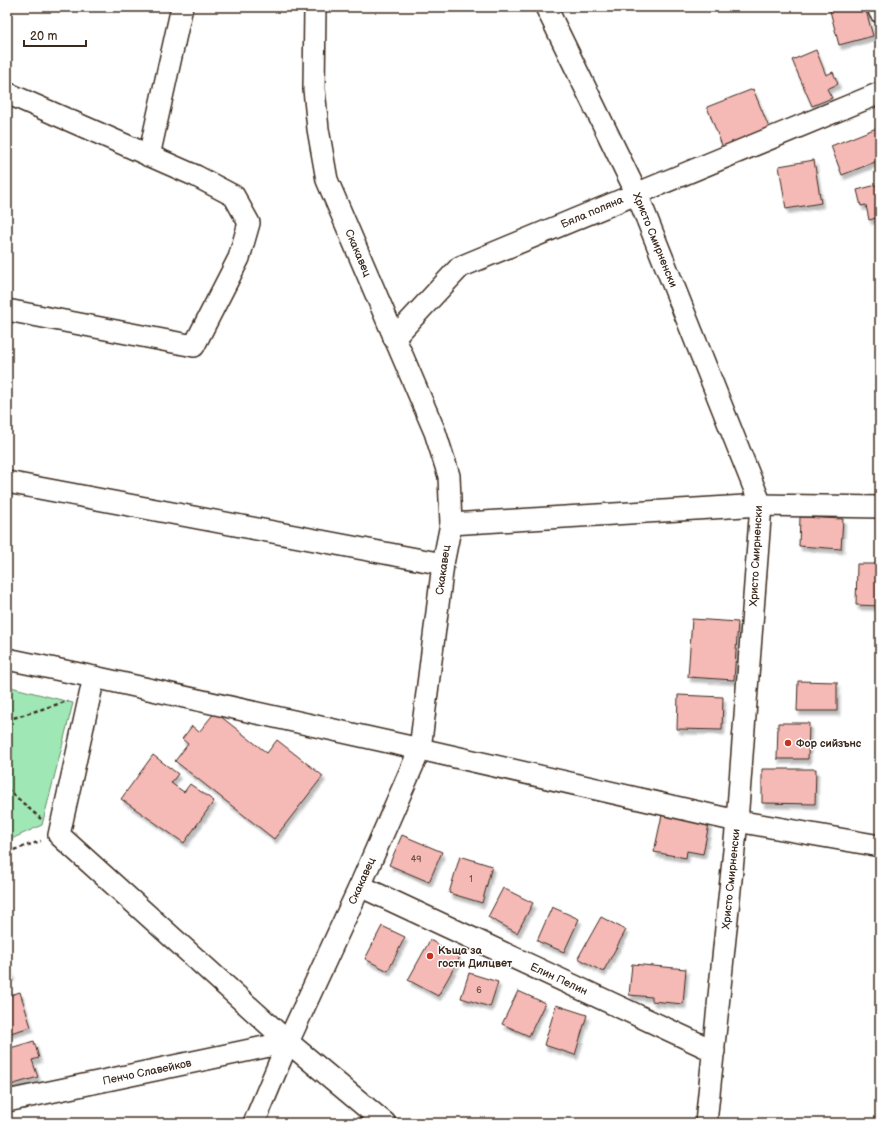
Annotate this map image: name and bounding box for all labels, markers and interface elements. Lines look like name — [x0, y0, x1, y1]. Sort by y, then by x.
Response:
scale bar — [24, 22, 86, 48]
text: 20 m — [30, 29, 57, 44]
street label: Христо Смирненски — [630, 191, 680, 289]
street label: Бяла поляна — [559, 193, 626, 231]
street label: Скакавец — [342, 227, 374, 279]
street label: Христо Смирненски — [747, 505, 765, 607]
street label: Скакавец — [433, 544, 453, 596]
place label: Фор сийзънс — [796, 737, 862, 750]
marker: Фор сийзънс — [783, 738, 793, 748]
street label: Христо Смирненски — [719, 828, 743, 930]
house number: 49 — [411, 854, 421, 865]
street label: Скакавец — [346, 855, 378, 907]
house number: 1 — [469, 874, 473, 885]
place label: Къща за гости Дилцвет — [438, 944, 513, 970]
marker: Къща за гости Дилцвет — [425, 951, 435, 961]
street label: Елин Пелин — [528, 960, 590, 998]
house number: 6 — [476, 985, 482, 996]
street label: Пенчо Славейков — [101, 1056, 193, 1088]

